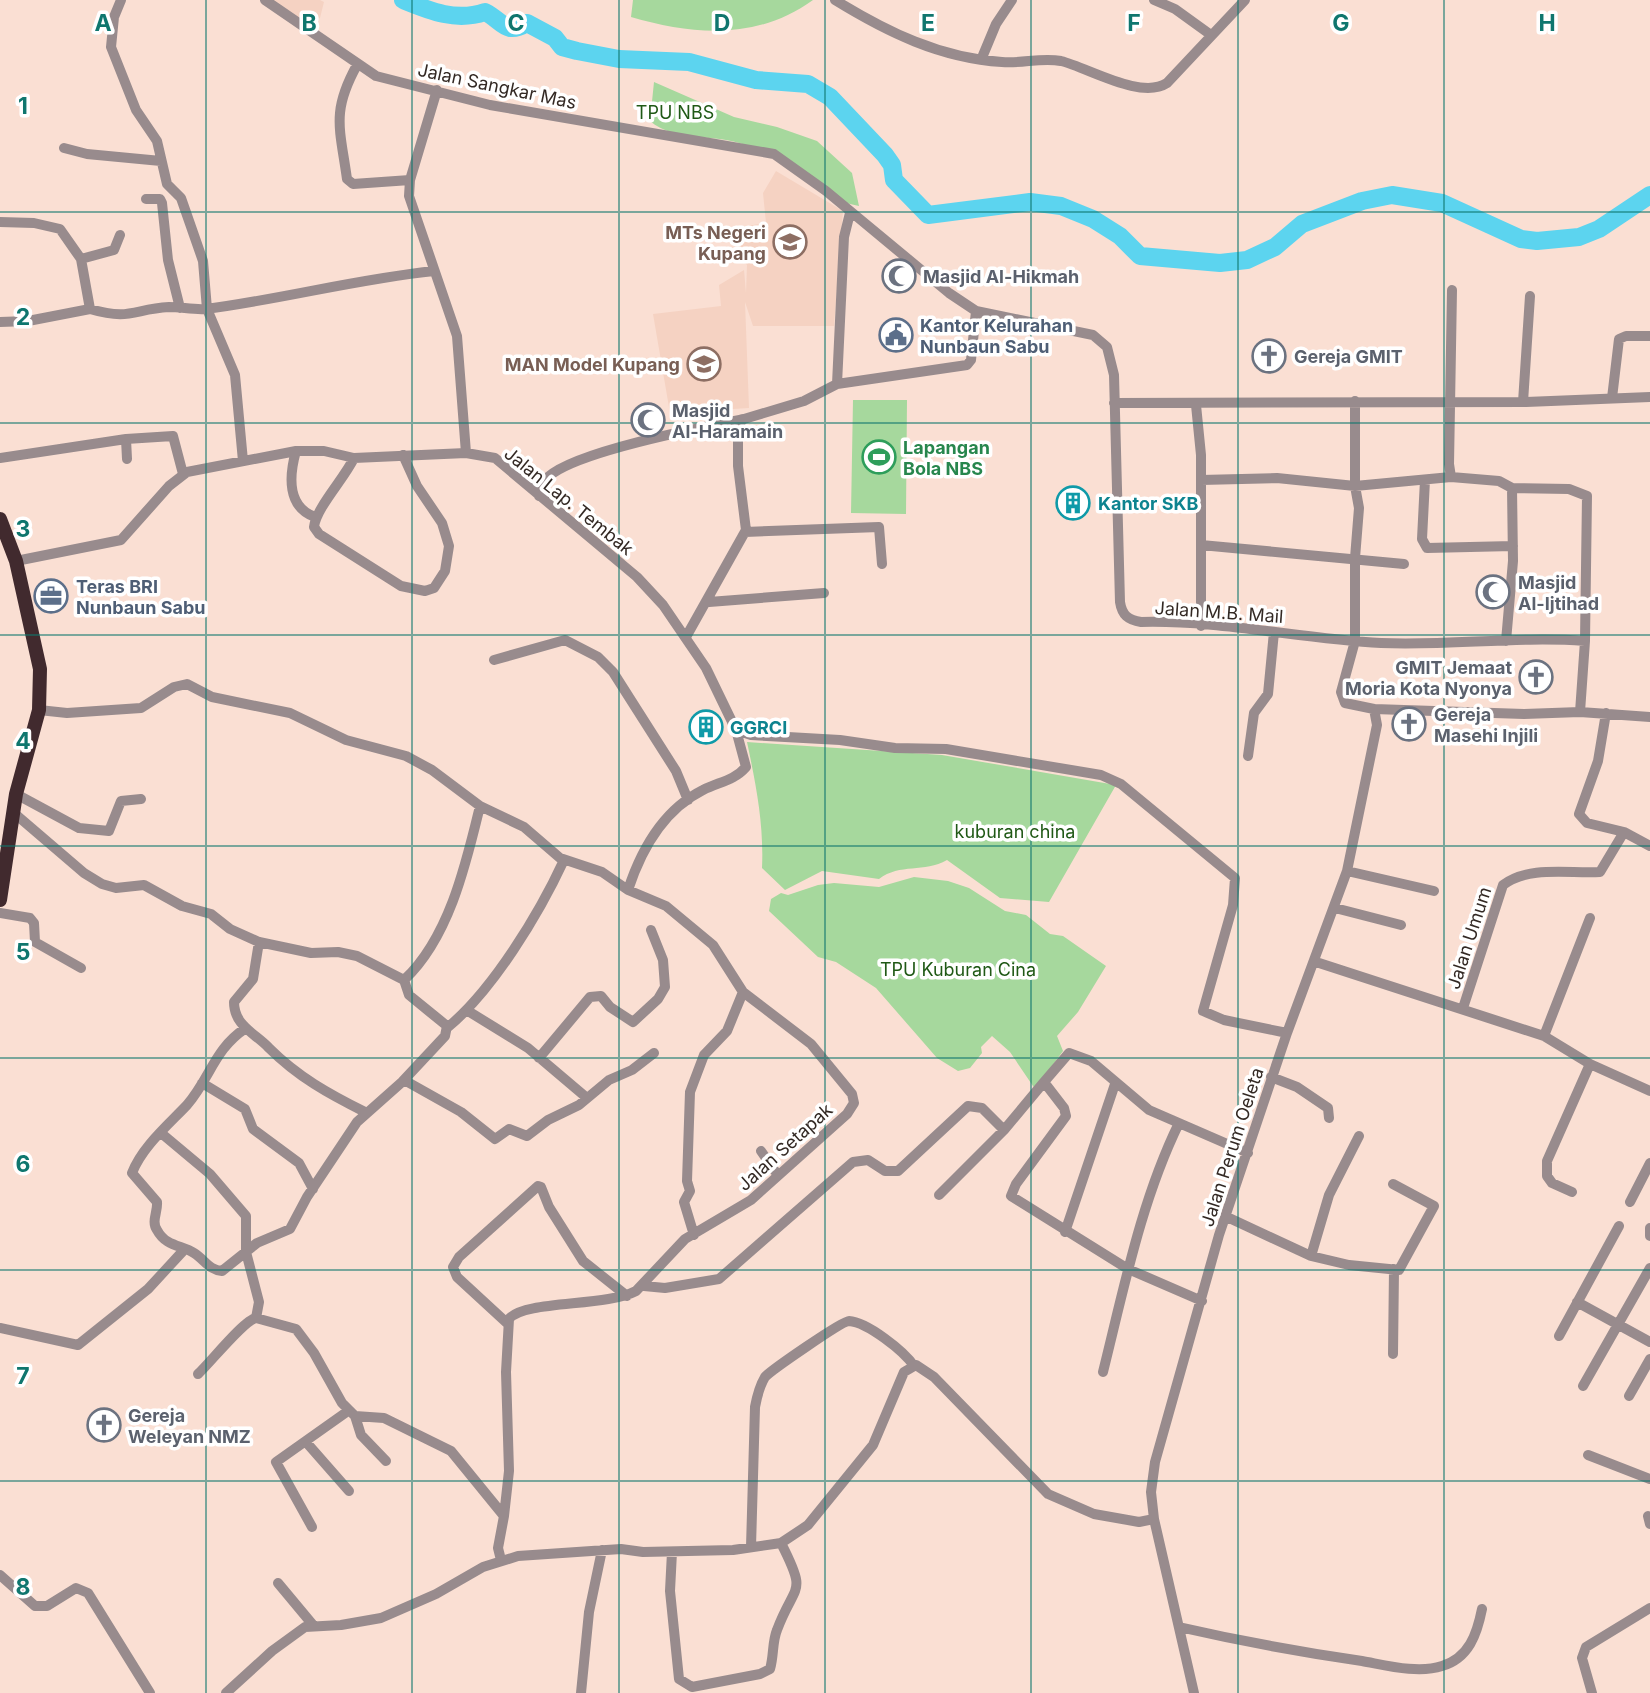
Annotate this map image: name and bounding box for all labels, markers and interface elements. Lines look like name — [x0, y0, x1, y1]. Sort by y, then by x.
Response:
text: A — [94, 9, 112, 37]
text: B — [301, 9, 317, 37]
text: C — [507, 9, 525, 37]
text: D — [714, 9, 730, 37]
text: E — [921, 9, 935, 37]
text: F — [1127, 9, 1141, 37]
text: G — [1332, 9, 1350, 37]
text: H — [1538, 9, 1556, 37]
street label: Jalan Sangkar Mas — [416, 59, 578, 113]
text: 1 — [18, 92, 28, 120]
park label: TPU NBS — [636, 102, 714, 123]
place label: MTs Negeri Kupang — [665, 222, 766, 264]
school or university icon: MTs Negeri Kupang — [771, 223, 809, 261]
mosque icon: Masjid Al-Hikmah — [880, 257, 918, 295]
place label: Masjid Al-Hikmah — [923, 266, 1079, 287]
text: 2 — [16, 303, 30, 331]
place label: Kantor Kelurahan Nunbaun Sabu — [920, 315, 1073, 357]
public building icon: Kantor Kelurahan Nunbaun Sabu — [877, 316, 915, 354]
church icon: Gereja GMIT — [1250, 337, 1288, 375]
school or university icon: MAN Model Kupang — [685, 345, 723, 383]
place label: Gereja GMIT — [1294, 346, 1403, 367]
place label: MAN Model Kupang — [505, 354, 680, 375]
place label: Masjid Al-Haramain — [672, 400, 783, 442]
mosque icon: Masjid Al-Haramain — [629, 401, 667, 439]
place label: Lapangan Bola NBS — [903, 437, 990, 479]
sports icon: Lapangan Bola NBS — [860, 438, 898, 476]
street label: Jalan Lap. Tembak — [500, 443, 638, 560]
building icon: Kantor SKB — [1054, 484, 1092, 522]
place label: Kantor SKB — [1098, 493, 1198, 514]
text: 3 — [16, 515, 30, 543]
place label: Masjid Al-Ijtihad — [1518, 572, 1599, 614]
mosque icon: Masjid Al-Ijtihad — [1474, 573, 1512, 611]
place label: Teras BRI Nunbaun Sabu — [76, 576, 206, 618]
office icon: Teras BRI Nunbaun Sabu — [32, 577, 70, 615]
street label: Jalan M.B. Mail — [1154, 597, 1284, 627]
place label: GMIT Jemaat Moria Kota Nyonya — [1345, 657, 1512, 699]
church icon: GMIT Jemaat Moria Kota Nyonya — [1517, 658, 1555, 696]
place label: Gereja Masehi Injili — [1434, 704, 1538, 746]
church icon: Gereja Masehi Injili — [1390, 705, 1428, 743]
building icon: GGRCI — [687, 708, 725, 746]
place label: GGRCI — [730, 717, 787, 738]
text: 4 — [15, 727, 31, 755]
park label: kuburan china — [955, 821, 1075, 842]
street label: Jalan Umum — [1443, 884, 1495, 992]
text: 5 — [16, 938, 30, 966]
park label: TPU Kuburan Cina — [880, 959, 1036, 980]
street label: Jalan Perum Oeleta — [1196, 1065, 1268, 1229]
street label: Jalan Setapak — [733, 1099, 837, 1195]
text: 6 — [16, 1150, 30, 1178]
text: 7 — [16, 1362, 30, 1390]
place label: Gereja Weleyan NMZ — [128, 1405, 251, 1447]
church icon: Gereja Weleyan NMZ — [85, 1406, 123, 1444]
text: 8 — [16, 1573, 30, 1601]

